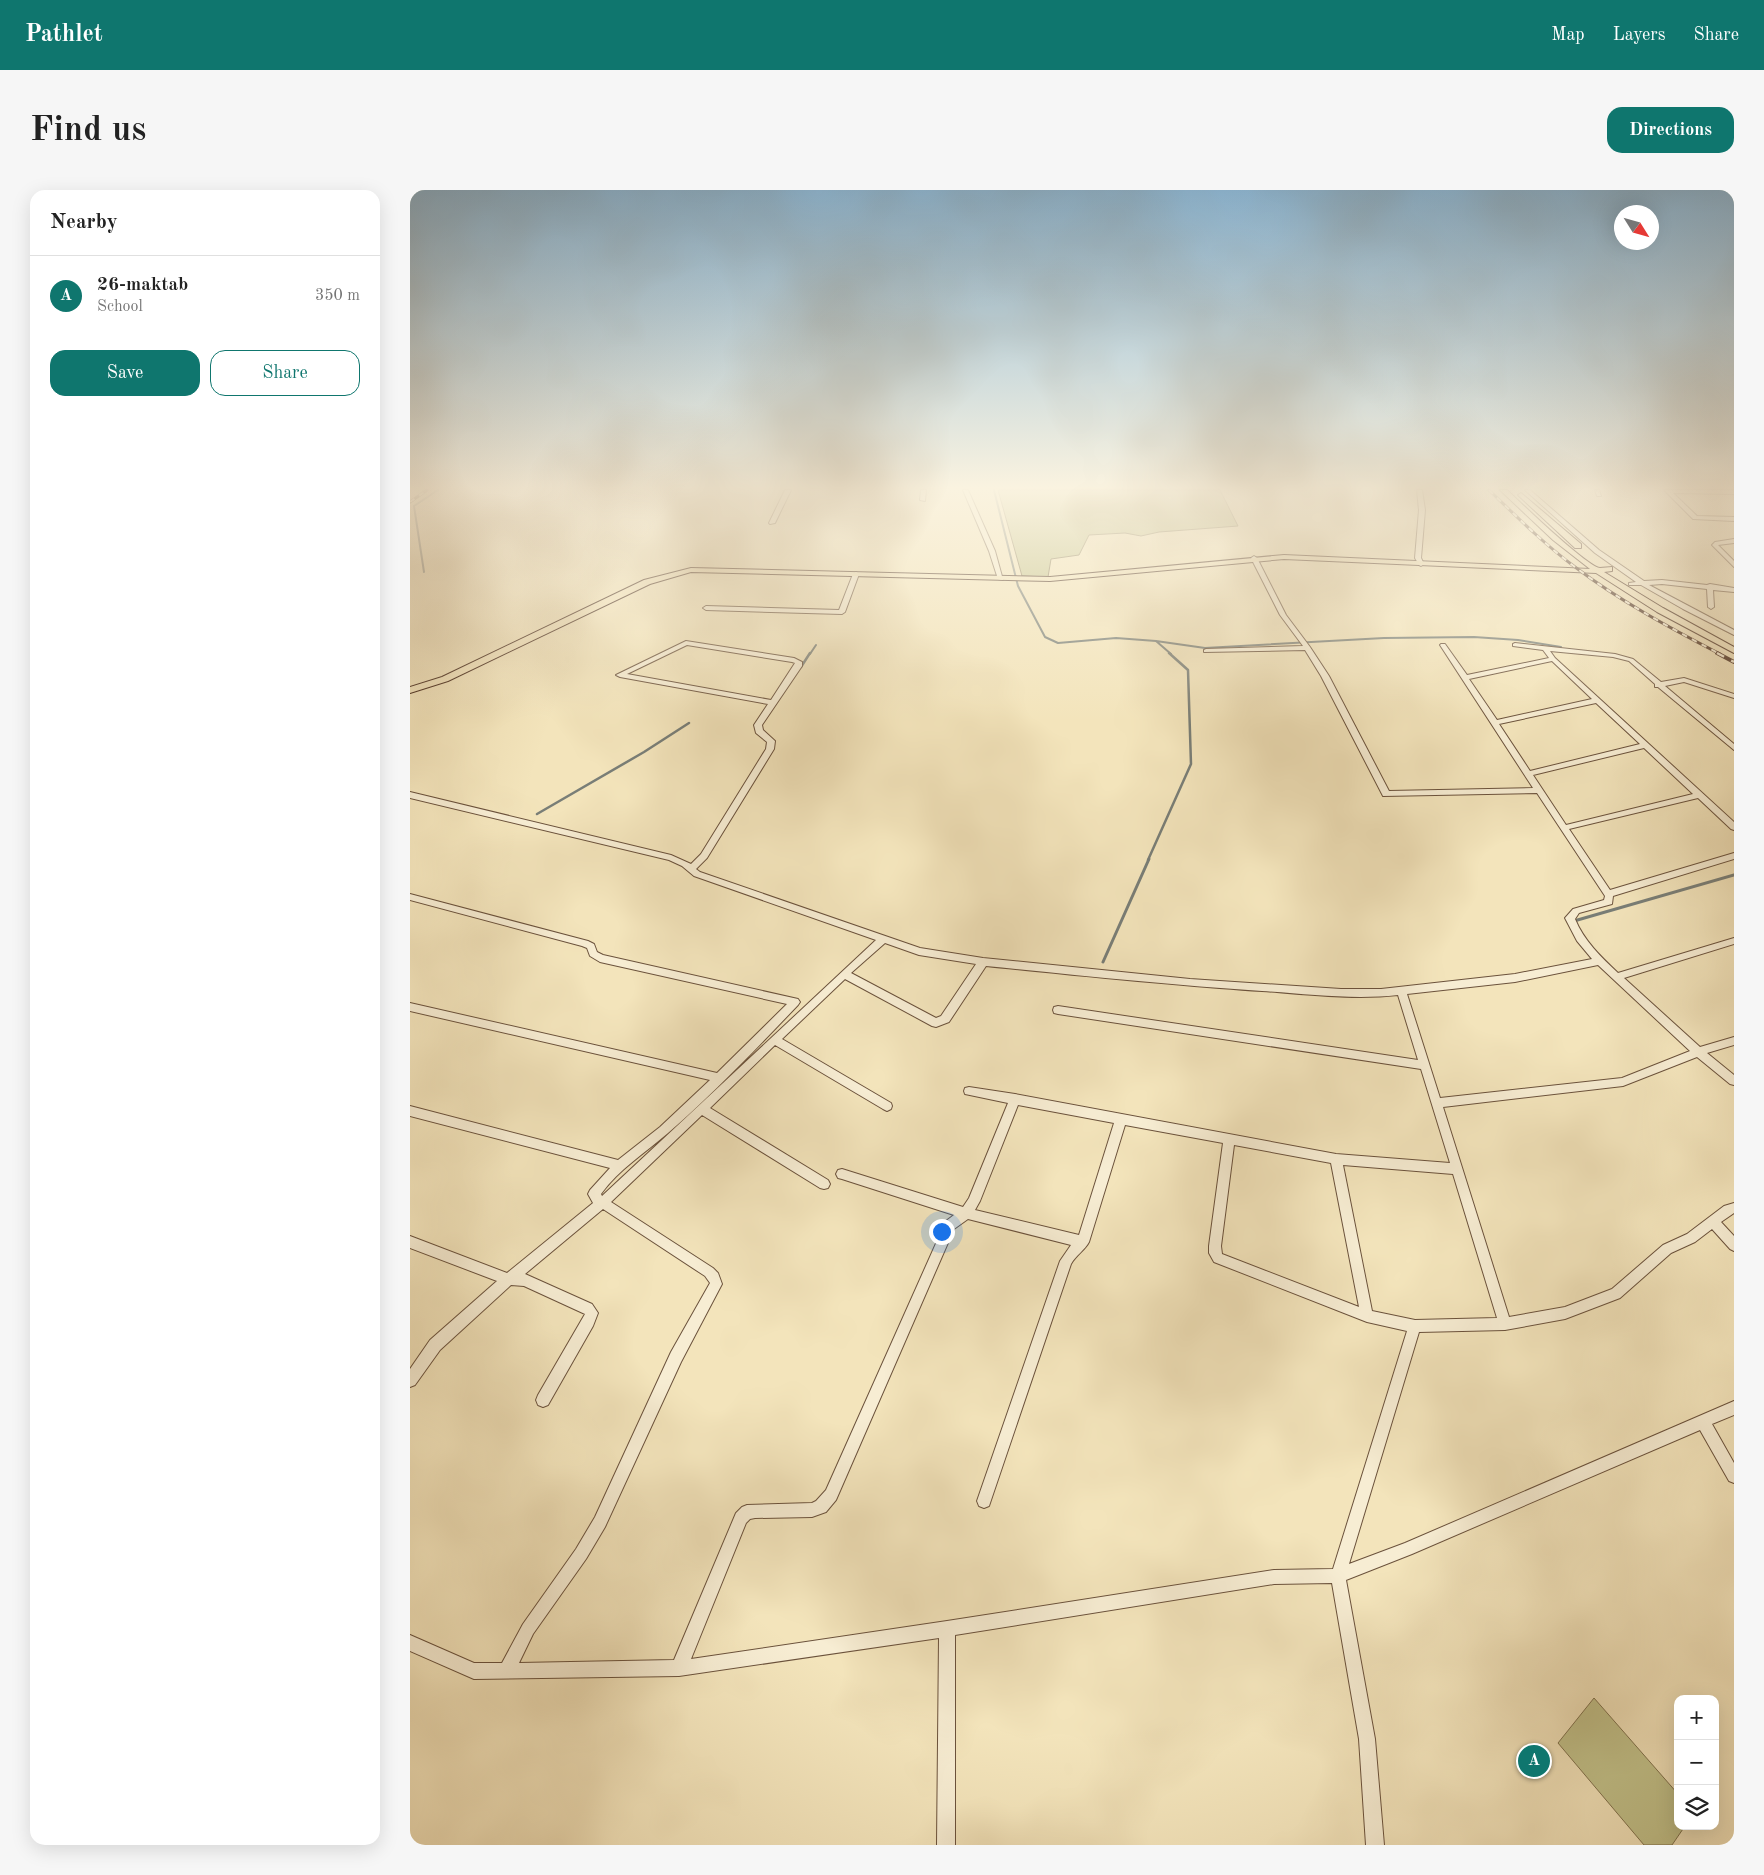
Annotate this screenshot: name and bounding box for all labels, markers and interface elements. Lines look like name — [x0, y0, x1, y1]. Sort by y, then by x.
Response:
text: Pathlet — [25, 23, 103, 47]
text: Map — [1551, 26, 1585, 44]
text: Layers — [1613, 26, 1665, 44]
text: Share — [1693, 26, 1739, 44]
button: Directions — [1607, 107, 1734, 153]
text: Find us — [30, 113, 146, 148]
north arrow — [1614, 205, 1659, 250]
text: Nearby — [50, 212, 118, 233]
text: 26-maktab — [97, 276, 188, 295]
text: A — [60, 288, 72, 304]
text: 350 m — [315, 288, 360, 304]
text: School — [97, 299, 143, 315]
button: Save — [50, 350, 200, 396]
button: Share — [210, 350, 360, 396]
your location — [929, 1219, 955, 1245]
map controls — [1674, 1695, 1719, 1830]
button: + — [1674, 1695, 1719, 1740]
button: − — [1674, 1740, 1719, 1785]
pin: A — [1518, 1742, 1550, 1780]
button: layers — [1674, 1785, 1719, 1830]

